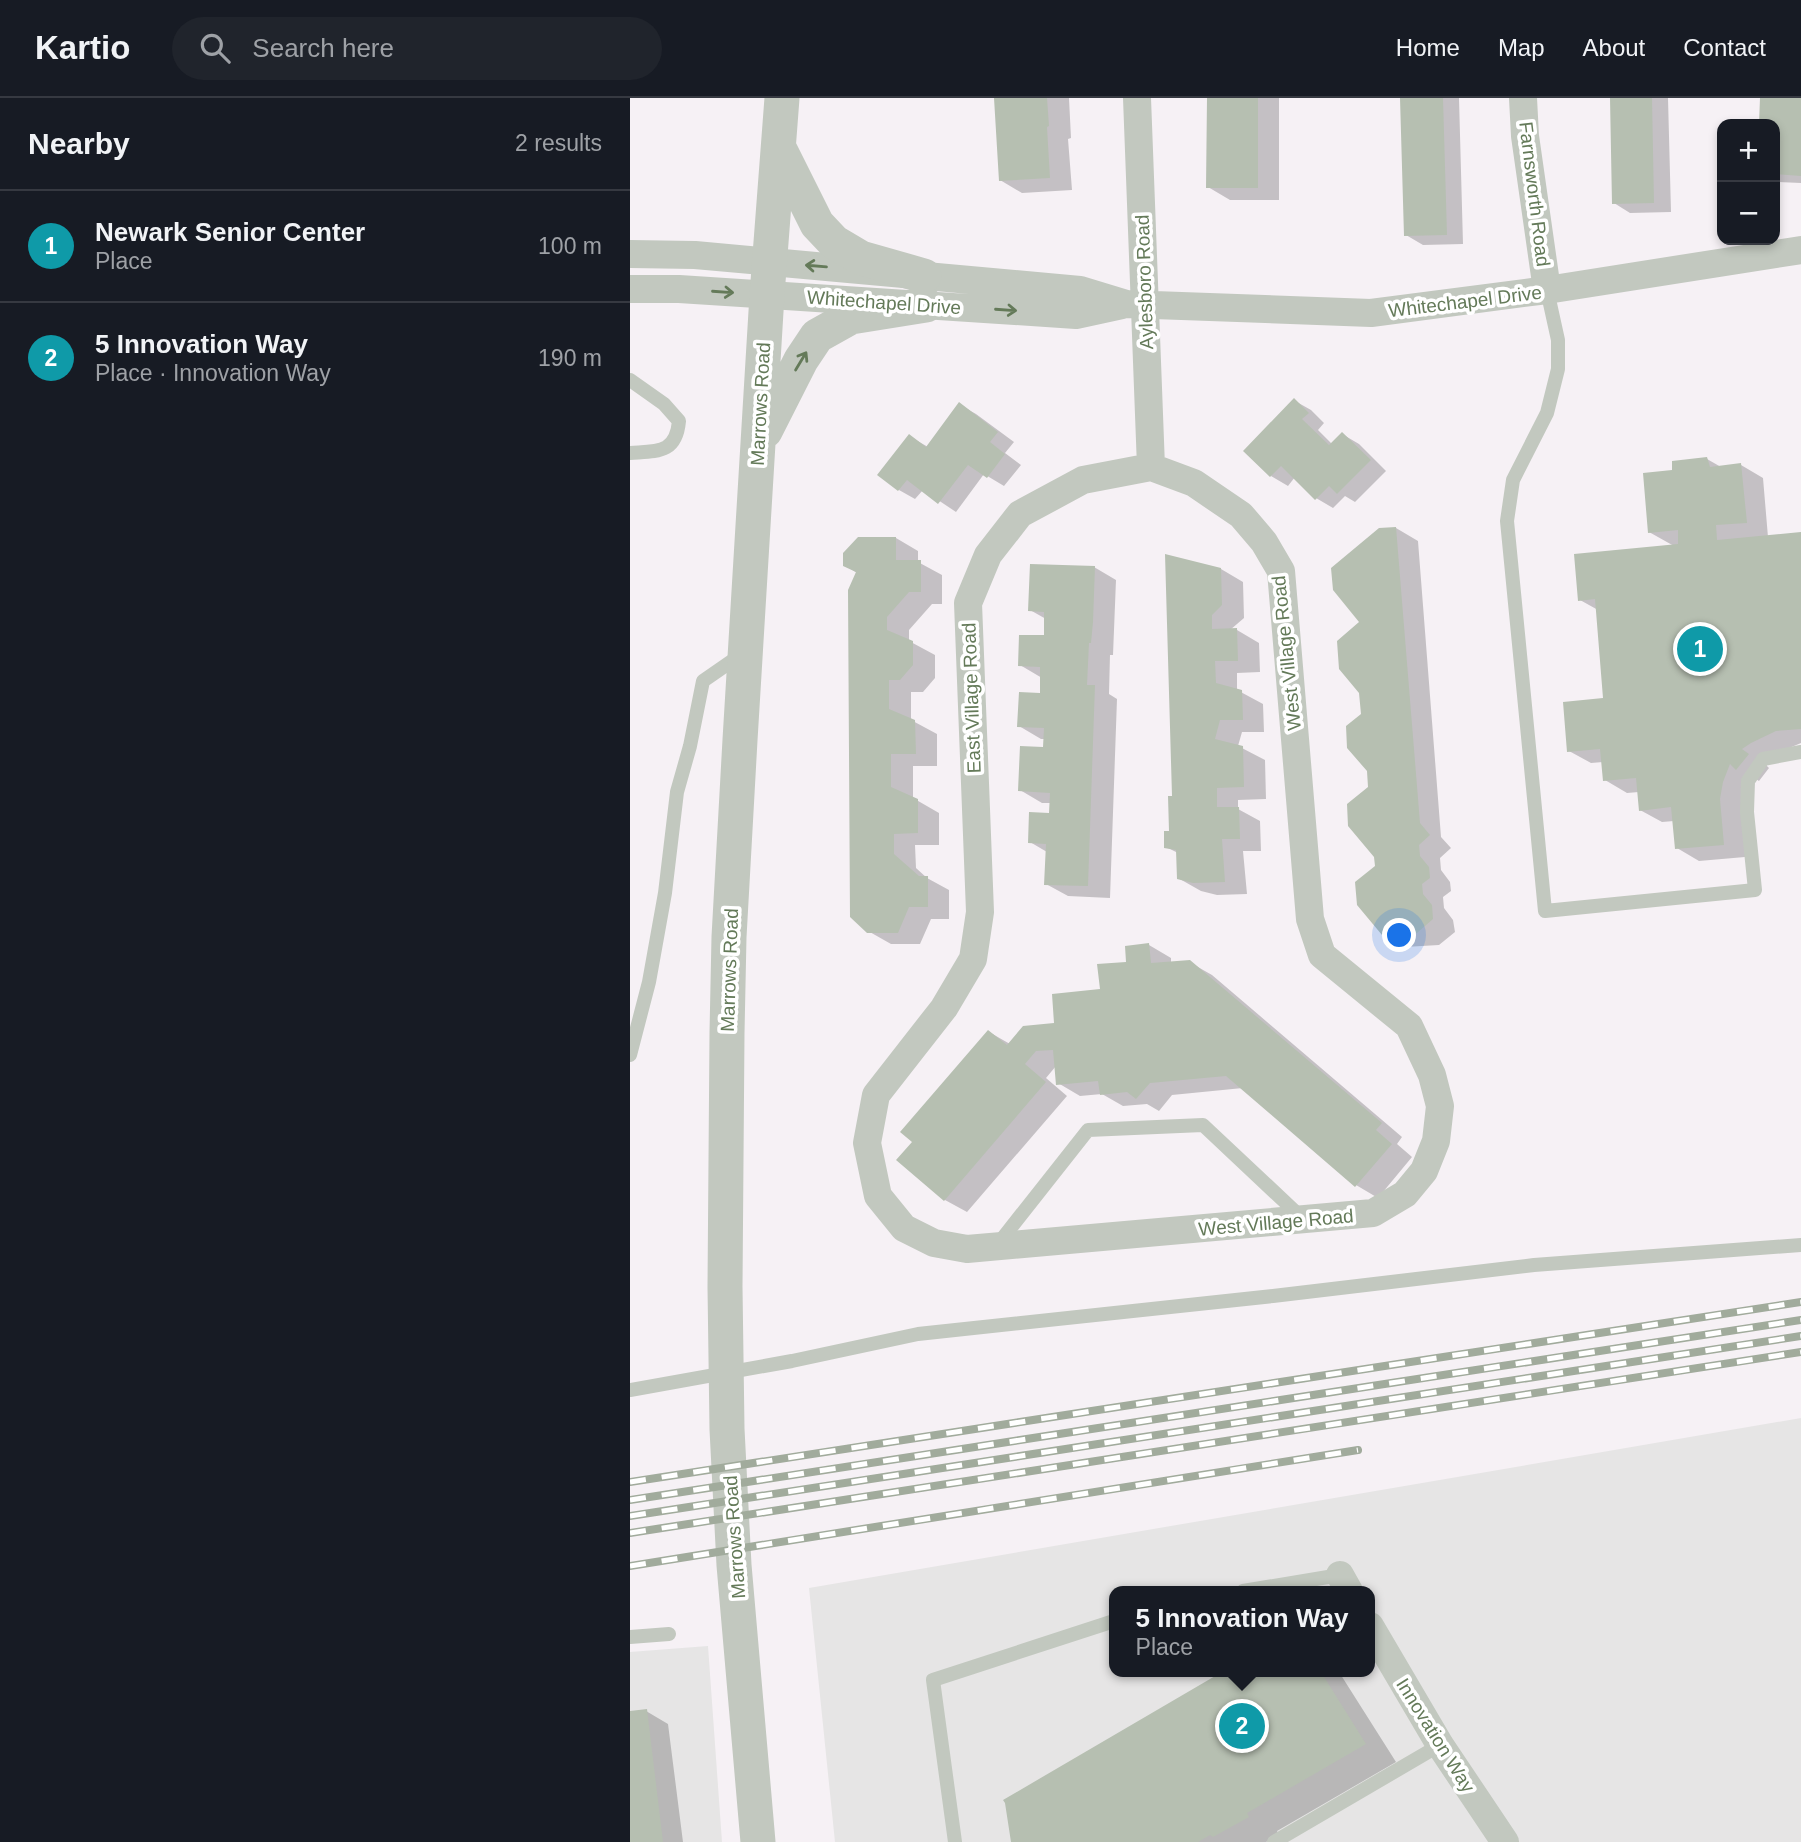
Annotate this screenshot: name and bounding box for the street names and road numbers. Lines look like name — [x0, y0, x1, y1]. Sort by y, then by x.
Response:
street label: Farnsworth Road — [1515, 120, 1554, 268]
street label: Aylesboro Road — [1132, 214, 1157, 350]
street label: Whitechapel Drive — [1387, 282, 1543, 321]
street label: Whitechapel Drive — [806, 287, 962, 318]
street label: Marrows Road — [747, 342, 774, 466]
street label: West Village Road — [1268, 574, 1305, 731]
street label: East Village Road — [958, 622, 985, 774]
street label: Marrows Road — [717, 908, 742, 1032]
street label: West Village Road — [1198, 1205, 1354, 1240]
street label: Marrows Road — [720, 1475, 749, 1599]
street label: Innovation Way — [1392, 1674, 1479, 1796]

